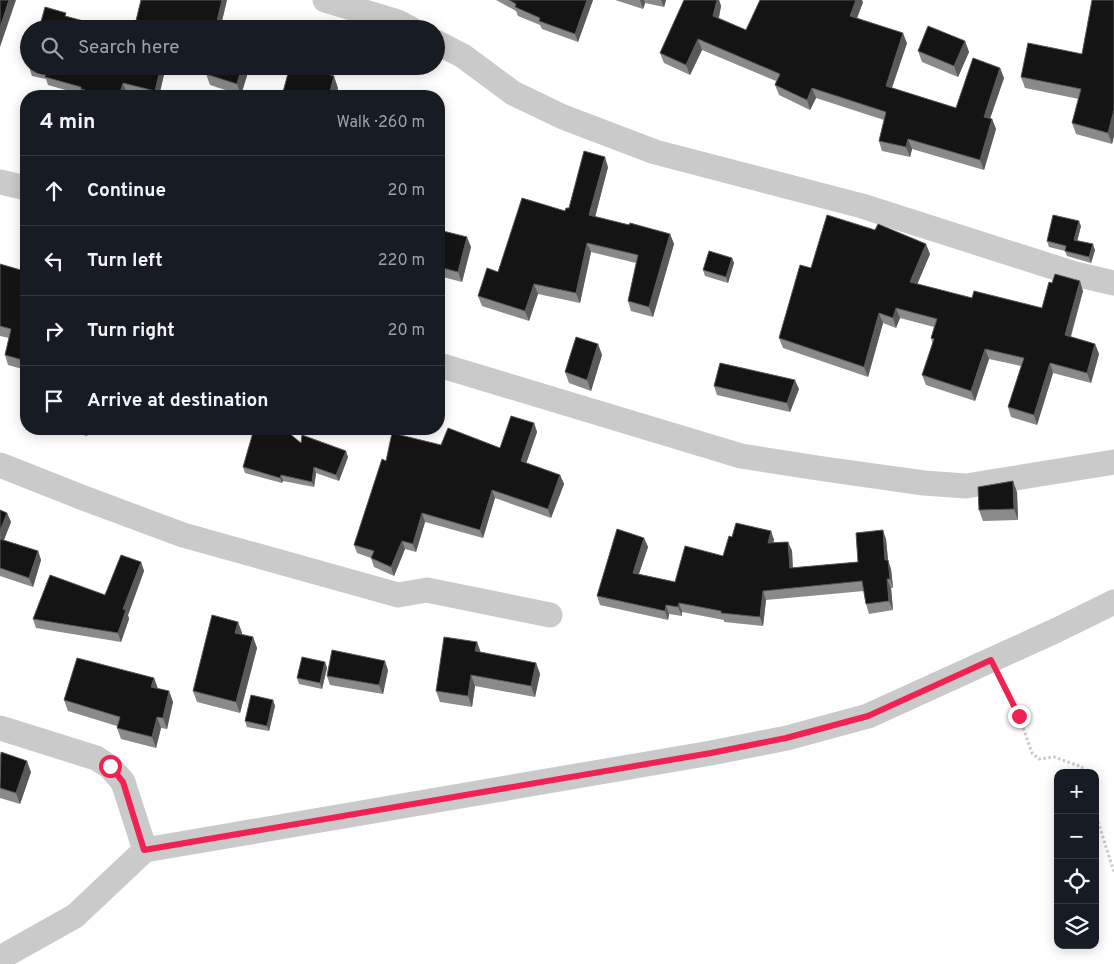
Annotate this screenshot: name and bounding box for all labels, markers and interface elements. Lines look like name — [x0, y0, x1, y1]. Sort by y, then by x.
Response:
search box — [20, 20, 445, 75]
icon: search — [38, 34, 66, 62]
text: Search here — [78, 36, 180, 60]
text: 4 min — [40, 109, 96, 136]
text: Walk · 260 m — [336, 113, 425, 133]
icon: ahead — [40, 177, 68, 205]
text: Continue — [87, 179, 166, 203]
text: 20 m — [388, 181, 425, 201]
icon: left — [40, 247, 68, 275]
text: Turn left — [87, 249, 163, 273]
text: 220 m — [378, 251, 425, 271]
icon: right — [40, 317, 68, 345]
text: Turn right — [87, 319, 175, 343]
text: 20 m — [388, 321, 425, 341]
icon: arrive — [40, 387, 68, 415]
text: Arrive at destination — [87, 389, 268, 413]
route end — [1008, 705, 1031, 728]
route start — [99, 755, 122, 778]
map controls — [1054, 769, 1099, 949]
button: + — [1054, 769, 1099, 814]
button: − — [1054, 814, 1099, 859]
button: locate — [1054, 859, 1099, 904]
button: layers — [1054, 904, 1099, 949]

